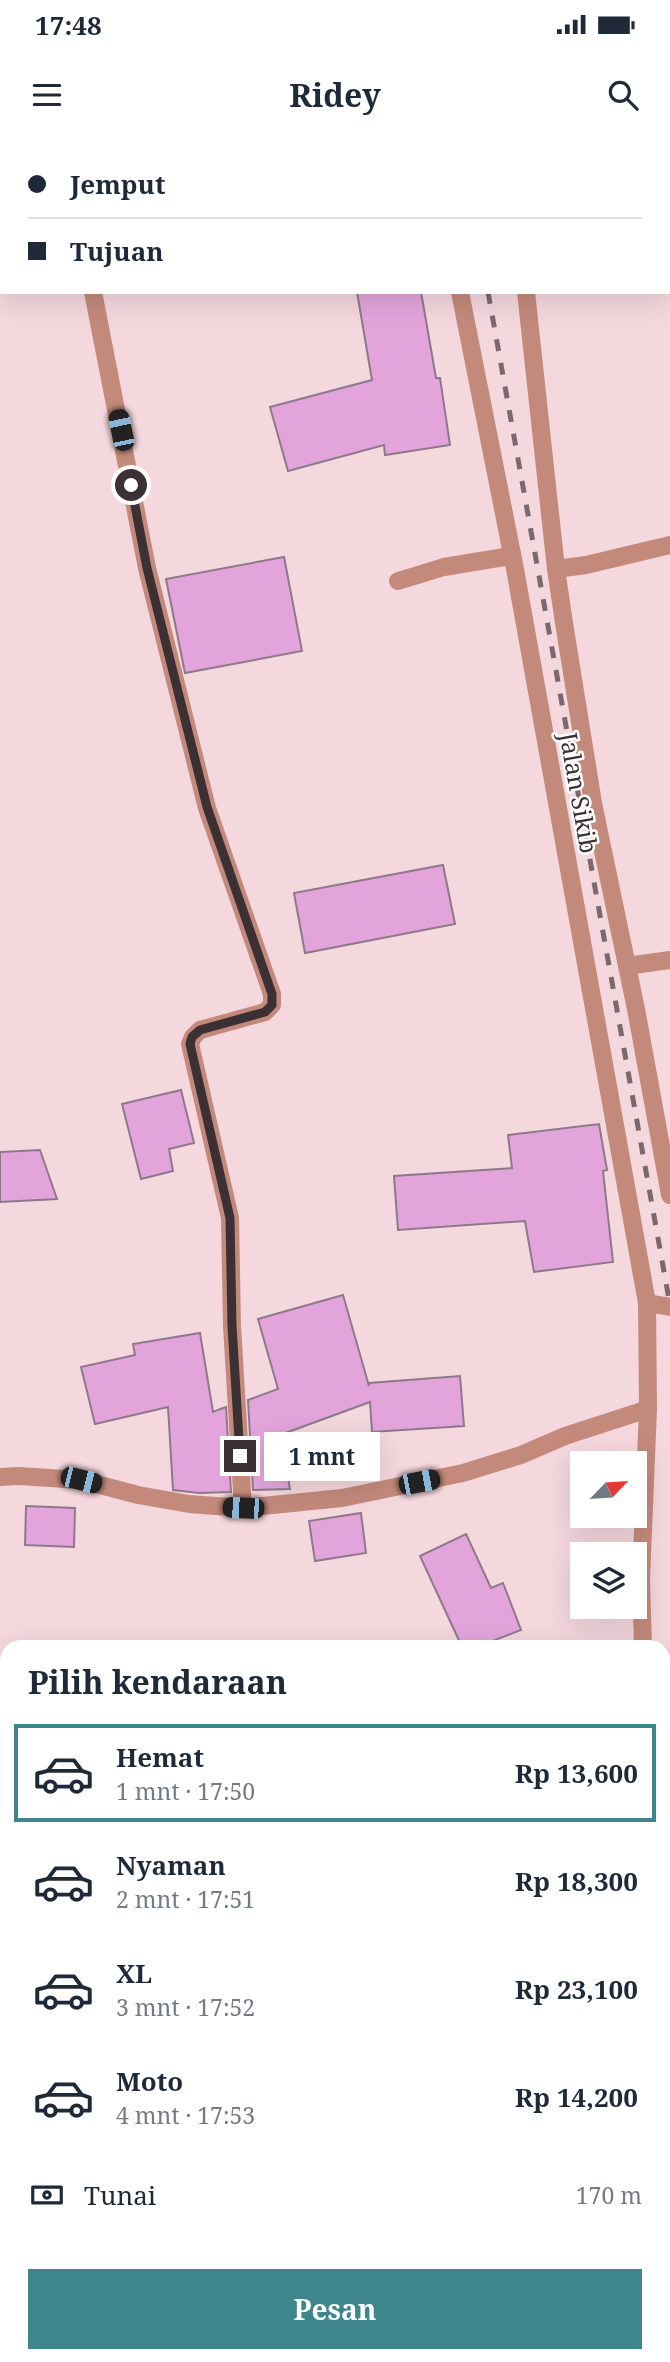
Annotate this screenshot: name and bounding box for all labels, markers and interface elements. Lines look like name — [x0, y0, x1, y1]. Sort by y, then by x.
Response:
text: 17:48 — [35, 7, 102, 43]
text: Ridey — [289, 73, 381, 116]
icon: menu — [28, 76, 66, 114]
icon: search — [604, 76, 642, 114]
text: Jemput — [70, 166, 165, 202]
text: Tujuan — [70, 233, 164, 269]
car — [107, 407, 136, 453]
route start — [115, 469, 147, 501]
street label: Jalan Sikib — [552, 729, 606, 856]
callout: 1 mnt — [264, 1432, 380, 1480]
route end — [224, 1440, 256, 1472]
text: 1 mnt — [289, 1440, 355, 1472]
north arrow — [570, 1451, 648, 1528]
map controls — [570, 1451, 647, 1619]
car — [59, 1465, 104, 1495]
car — [397, 1468, 442, 1496]
car — [222, 1497, 265, 1519]
button: layers — [570, 1542, 647, 1619]
text: Pilih kendaraan — [28, 1660, 287, 1703]
text: Hemat — [116, 1739, 204, 1775]
icon: car — [32, 1742, 95, 1805]
text: Rp 13,600 — [515, 1755, 638, 1791]
text: 1 mnt · 17:50 — [116, 1775, 255, 1807]
text: Nyaman — [116, 1847, 226, 1883]
icon: car — [32, 1850, 95, 1913]
text: Rp 18,300 — [515, 1863, 638, 1899]
text: 2 mnt · 17:51 — [116, 1883, 255, 1915]
text: XL — [116, 1955, 152, 1991]
icon: car — [32, 1958, 95, 2021]
text: Rp 23,100 — [515, 1971, 638, 2007]
text: 3 mnt · 17:52 — [116, 1991, 255, 2023]
text: Moto — [116, 2063, 183, 2099]
icon: car — [32, 2066, 95, 2129]
text: Rp 14,200 — [515, 2079, 638, 2115]
text: 4 mnt · 17:53 — [116, 2099, 255, 2131]
icon: cash — [28, 2176, 66, 2214]
text: Tunai — [84, 2177, 156, 2213]
text: 170 m — [576, 2179, 642, 2211]
button: Pesan — [28, 2269, 642, 2349]

